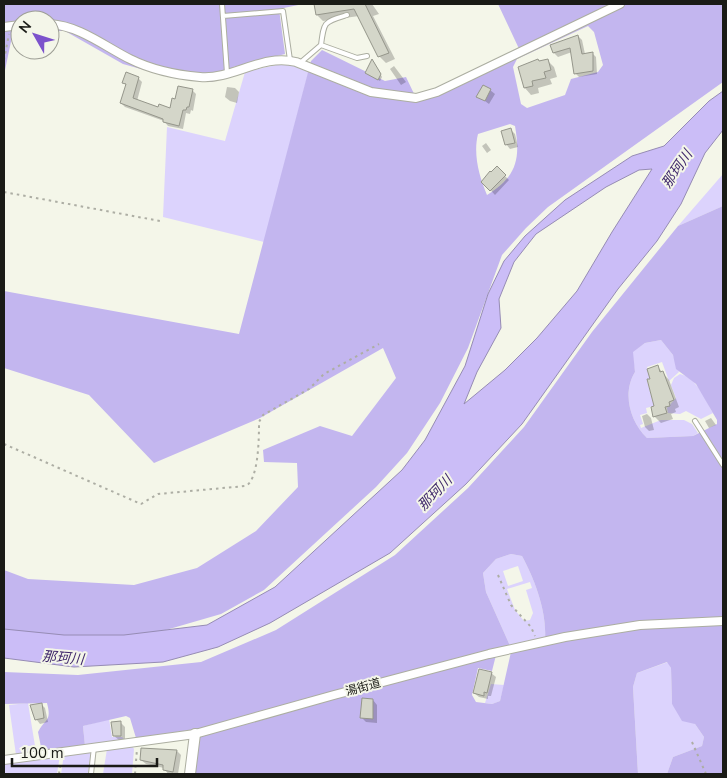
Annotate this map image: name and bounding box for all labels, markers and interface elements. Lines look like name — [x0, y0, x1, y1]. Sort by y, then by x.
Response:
north arrow — [10, 10, 60, 60]
text: N — [15, 17, 36, 37]
water label: 那珂川 — [657, 145, 698, 192]
water label: 那珂川 — [414, 470, 458, 515]
water label: 那珂川 — [41, 647, 87, 669]
street label: 湯街道 — [344, 675, 382, 699]
scale bar — [12, 736, 158, 768]
text: 100 m — [20, 743, 64, 763]

